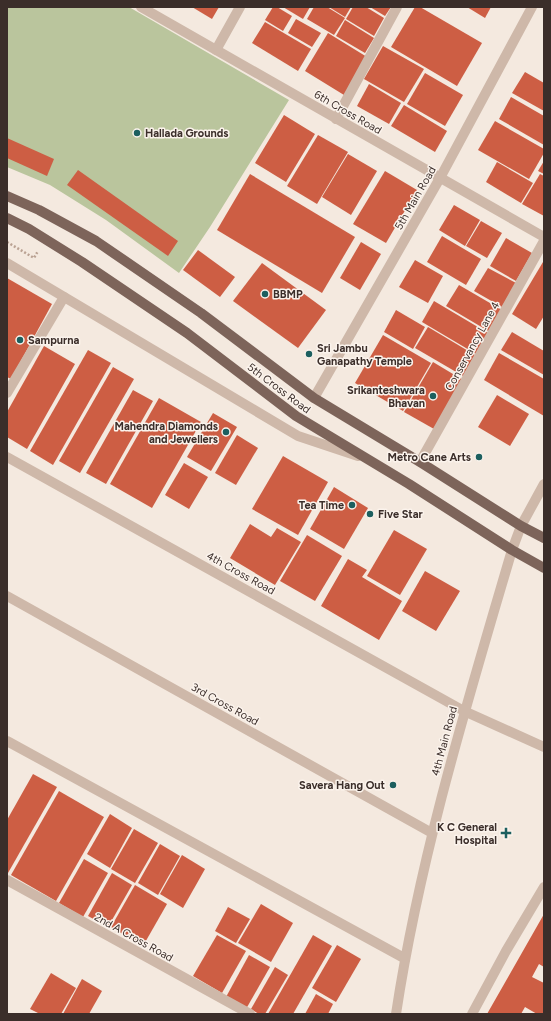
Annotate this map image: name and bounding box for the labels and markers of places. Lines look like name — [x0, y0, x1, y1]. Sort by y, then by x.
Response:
place label: Hallada Grounds — [145, 127, 228, 140]
marker: Hallada Grounds — [132, 128, 142, 138]
place label: BBMP — [273, 288, 303, 301]
marker: BBMP — [260, 289, 270, 299]
place label: Sampurna — [28, 334, 79, 347]
marker: Sampurna — [15, 335, 25, 345]
place label: Sri Jambu Ganapathy Temple — [317, 342, 412, 368]
marker: Sri Jambu Ganapathy Temple — [304, 349, 314, 359]
place label: Srikanteshwara Bhavan — [347, 384, 425, 410]
marker: Srikanteshwara Bhavan — [428, 391, 438, 401]
place label: Mahendra Diamonds and Jewellers — [115, 420, 218, 446]
marker: Mahendra Diamonds and Jewellers — [221, 427, 231, 437]
place label: Metro Cane Arts — [388, 451, 471, 464]
marker: Metro Cane Arts — [474, 452, 484, 462]
place label: Tea Time — [299, 499, 344, 512]
marker: Tea Time — [347, 500, 357, 510]
place label: Five Star — [378, 508, 423, 521]
marker: Five Star — [365, 509, 375, 519]
place label: Savera Hang Out — [299, 779, 386, 792]
marker: Savera Hang Out — [388, 780, 398, 790]
place label: K C General Hospital — [437, 821, 497, 847]
marker: K C General Hospital — [500, 827, 512, 839]

